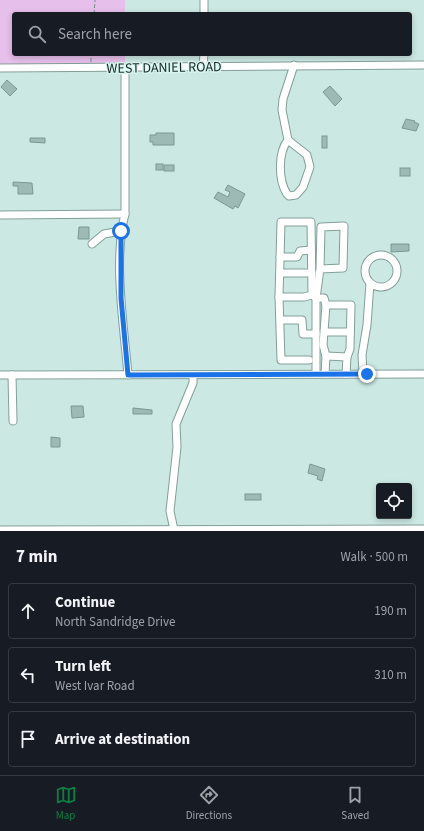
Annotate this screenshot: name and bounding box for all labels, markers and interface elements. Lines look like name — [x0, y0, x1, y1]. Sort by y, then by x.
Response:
search box — [12, 12, 412, 56]
icon: search — [26, 23, 48, 45]
text: Search here — [58, 24, 132, 45]
street label: WEST DANIEL ROAD — [106, 57, 222, 79]
route start — [112, 222, 130, 240]
route end — [358, 365, 376, 383]
map controls — [376, 483, 412, 519]
button: locate — [376, 483, 412, 519]
text: 7 min — [16, 545, 57, 569]
text: Walk · 500 m — [340, 548, 408, 566]
text: Continue — [55, 592, 115, 613]
icon: ahead — [17, 600, 39, 622]
text: 190 m — [374, 602, 407, 620]
text: North Sandridge Drive — [55, 613, 175, 631]
text: Turn left — [55, 656, 111, 677]
icon: left — [17, 664, 39, 686]
text: 310 m — [374, 666, 407, 684]
text: West Ivar Road — [55, 677, 135, 695]
icon: arrive — [17, 728, 39, 750]
text: Arrive at destination — [55, 729, 190, 750]
tab: Map — [55, 784, 77, 823]
tab: Directions — [186, 784, 232, 823]
tab: Saved — [341, 784, 369, 823]

